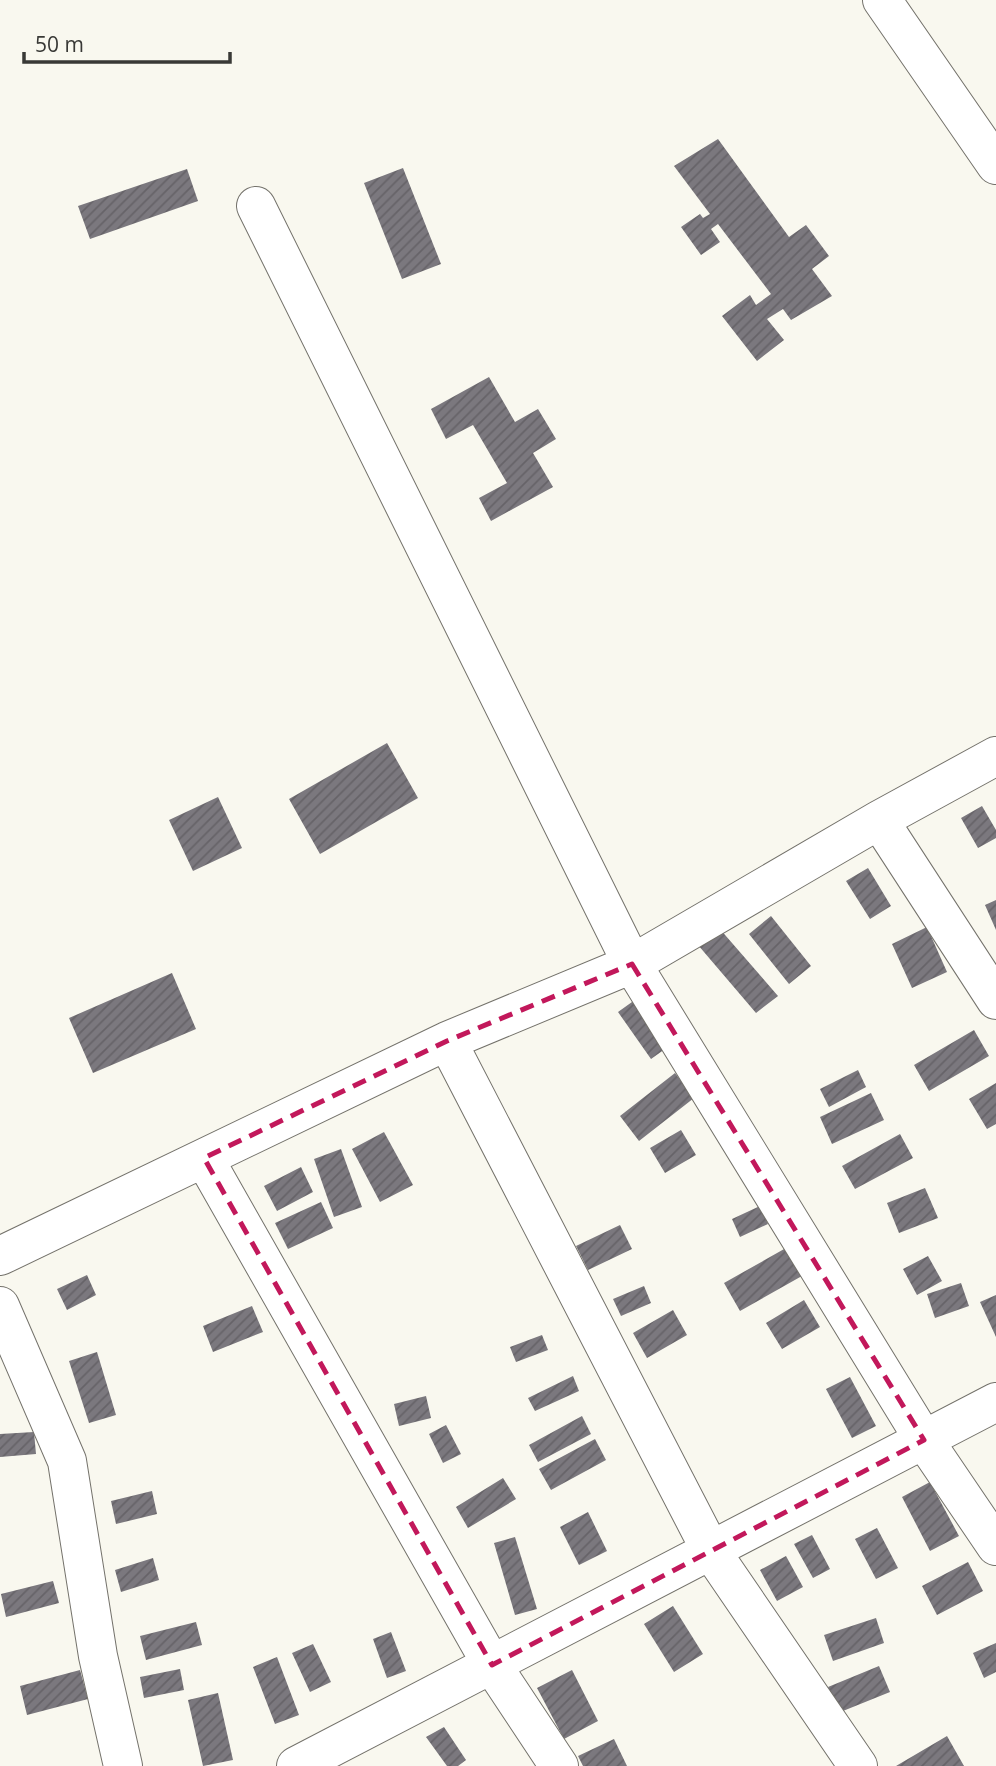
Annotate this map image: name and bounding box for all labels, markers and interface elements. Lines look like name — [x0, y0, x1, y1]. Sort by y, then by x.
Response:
scale bar — [24, 21, 231, 65]
text: 50 m — [35, 30, 84, 58]

